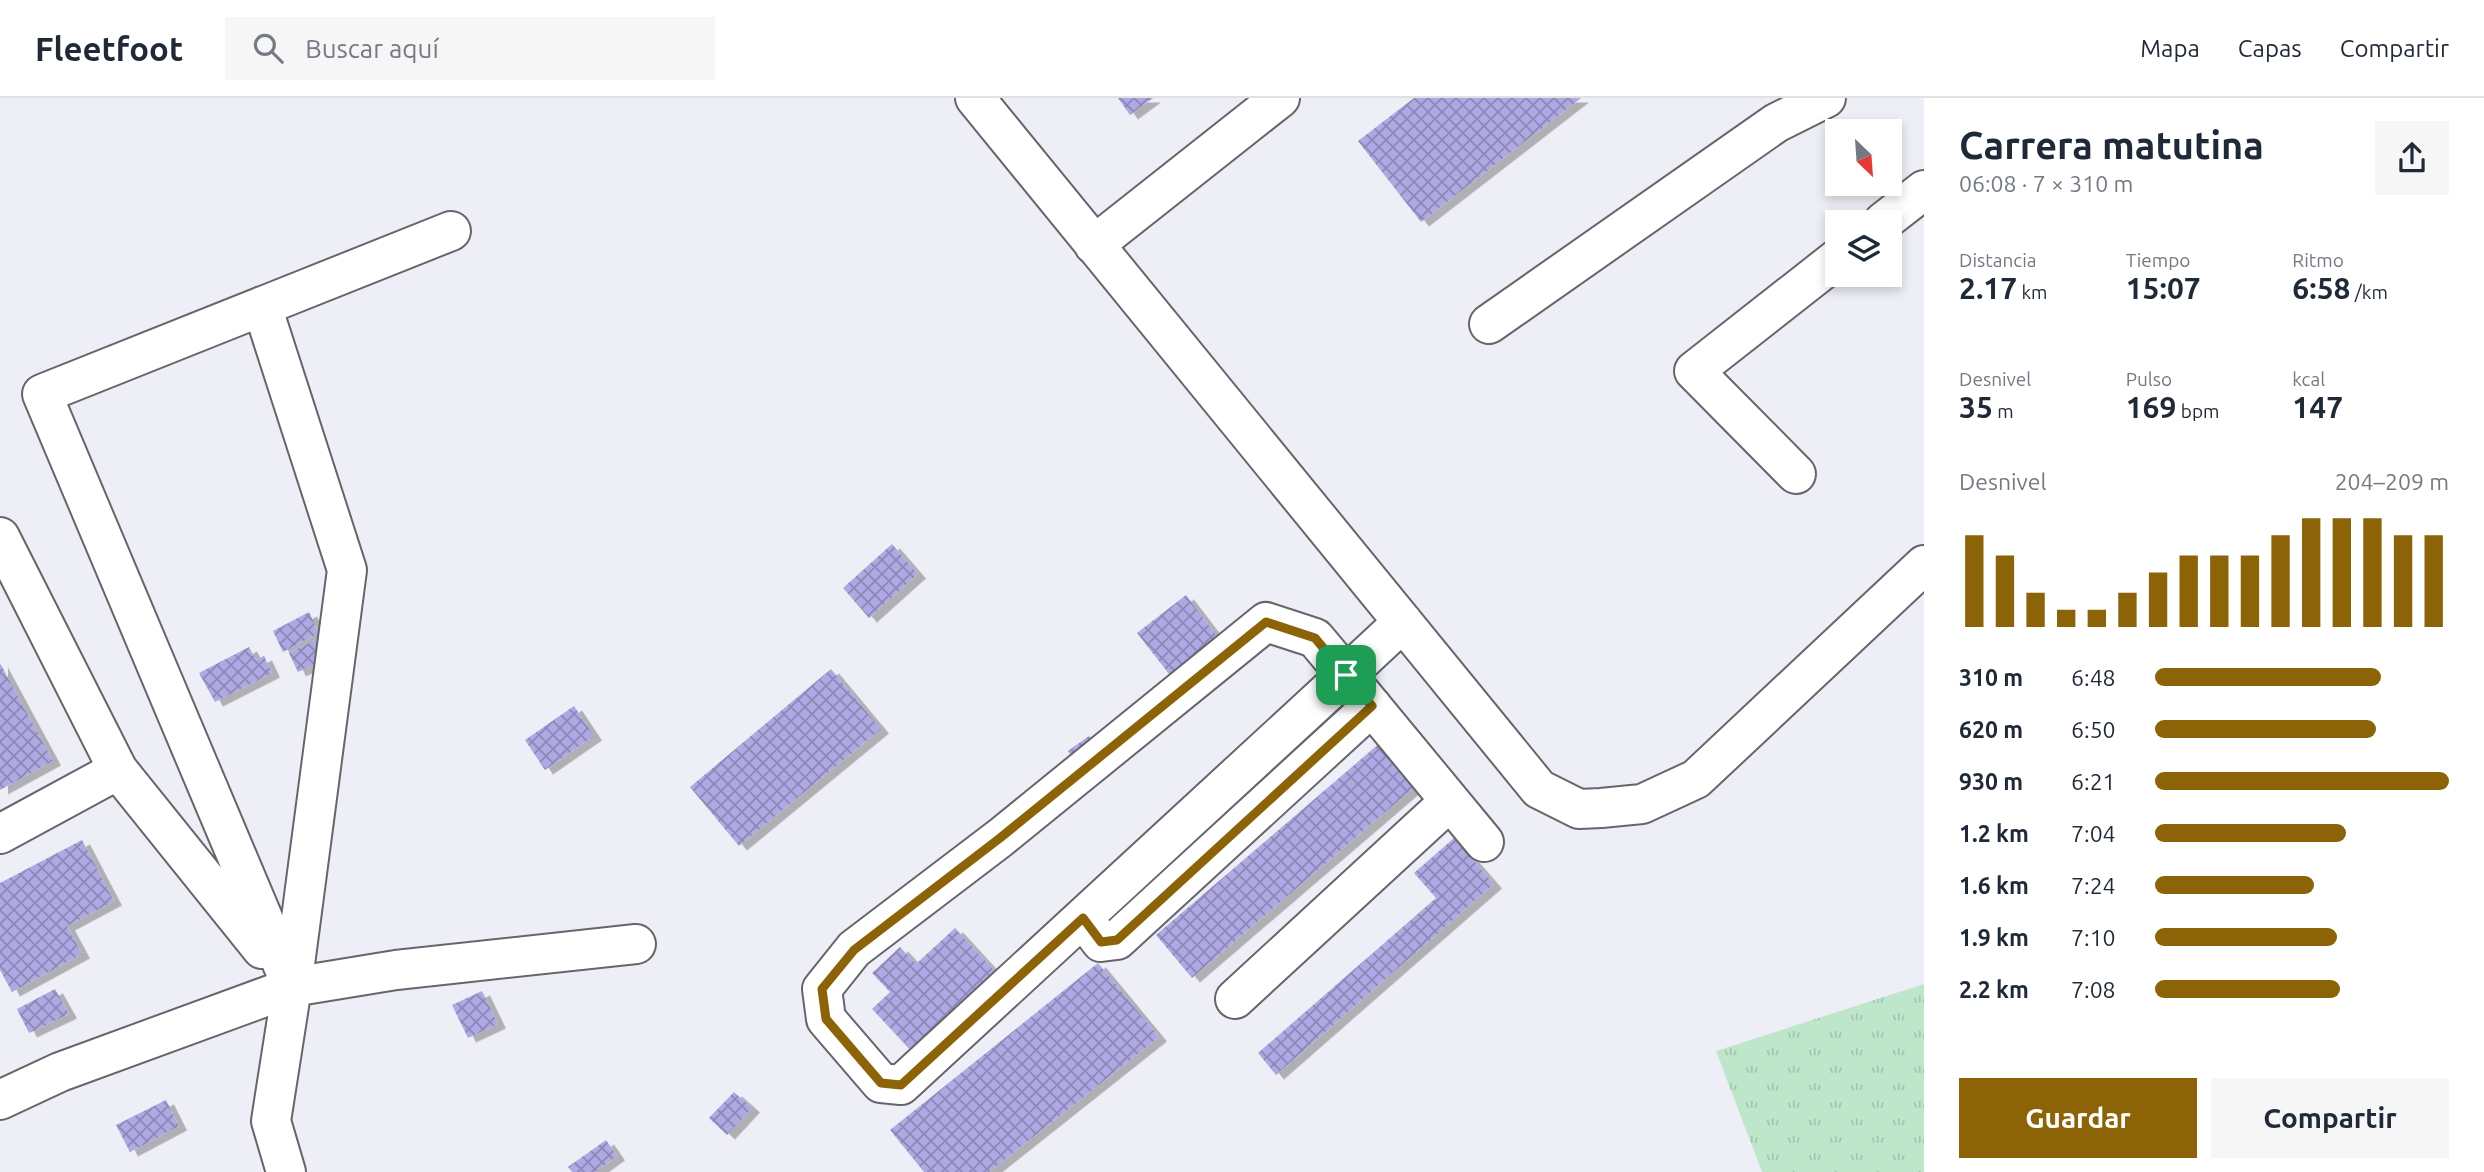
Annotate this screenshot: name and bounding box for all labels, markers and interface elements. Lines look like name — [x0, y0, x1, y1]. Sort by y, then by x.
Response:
search box — [225, 17, 715, 80]
icon: search — [249, 29, 287, 67]
text: Fleetfoot — [35, 30, 183, 67]
text: Buscar aquí — [305, 34, 439, 63]
text: Mapa — [2140, 35, 2200, 62]
text: Capas — [2238, 35, 2302, 62]
text: Compartir — [2340, 35, 2449, 62]
north arrow — [1825, 119, 1902, 196]
map controls — [1825, 119, 1902, 287]
button: share — [2375, 121, 2449, 195]
text: Carrera matutina — [1959, 124, 2264, 166]
text: 06:08 · 7 × 310 m — [1959, 171, 2133, 196]
button: layers — [1825, 210, 1902, 287]
text: Distancia — [1959, 249, 2037, 271]
text: Tiempo — [2126, 249, 2190, 271]
text: Ritmo — [2292, 249, 2344, 271]
text: 2.17 — [1959, 271, 2017, 305]
text: 15:07 — [2126, 271, 2201, 305]
text: 6:58 — [2292, 271, 2350, 305]
text: km — [2017, 281, 2047, 303]
text: /km — [2350, 281, 2388, 303]
text: Desnivel — [1959, 368, 2031, 390]
text: Pulso — [2126, 368, 2172, 390]
text: kcal — [2292, 368, 2325, 390]
text: 35 — [1959, 390, 1993, 424]
text: 169 — [2126, 390, 2176, 424]
text: 147 — [2292, 390, 2343, 424]
text: m — [1993, 400, 2014, 422]
text: bpm — [2176, 400, 2219, 422]
text: Desnivel — [1959, 469, 2047, 494]
text: 204–209 m — [2335, 469, 2449, 494]
pin — [1316, 645, 1376, 705]
icon: arrive — [1327, 656, 1365, 694]
text: 310 m — [1959, 665, 2023, 690]
text: 6:48 — [2071, 665, 2116, 690]
text: 620 m — [1959, 717, 2023, 742]
text: 6:50 — [2071, 717, 2116, 742]
text: 930 m — [1959, 769, 2023, 794]
text: 6:21 — [2071, 769, 2116, 794]
text: 1.2 km — [1959, 821, 2029, 846]
text: 7:04 — [2071, 821, 2116, 846]
text: 1.6 km — [1959, 873, 2029, 898]
text: 7:24 — [2071, 873, 2116, 898]
text: 1.9 km — [1959, 925, 2029, 950]
text: 7:10 — [2071, 925, 2116, 950]
text: 2.2 km — [1959, 977, 2029, 1002]
text: 7:08 — [2071, 977, 2116, 1002]
button: Guardar — [1959, 1078, 2197, 1158]
button: Compartir — [2211, 1078, 2449, 1158]

